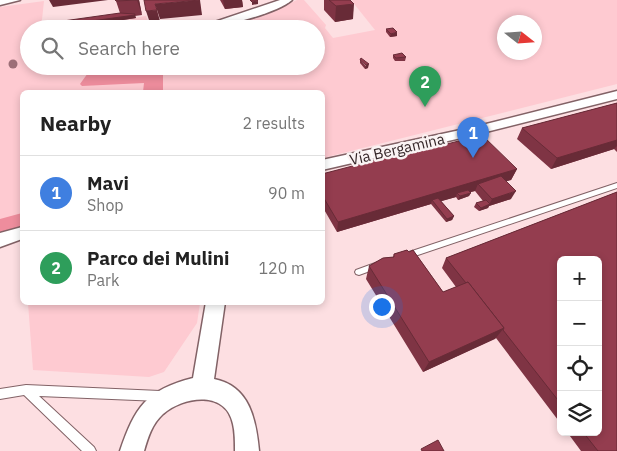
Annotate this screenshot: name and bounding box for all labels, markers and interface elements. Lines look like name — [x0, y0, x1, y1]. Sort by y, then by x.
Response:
north arrow — [497, 15, 542, 60]
search box — [20, 20, 325, 75]
icon: search — [38, 34, 66, 62]
text: Search here — [78, 36, 180, 60]
pin: 2 — [409, 66, 441, 107]
text: Nearby — [40, 109, 111, 137]
text: 2 results — [242, 113, 305, 133]
pin: 1 — [457, 117, 489, 158]
street label: Via Bergamina — [348, 129, 446, 169]
text: Mavi — [87, 171, 129, 195]
text: 1 — [51, 183, 61, 203]
text: 90 m — [268, 183, 305, 203]
text: Shop — [87, 195, 124, 215]
text: Parco dei Mulini — [87, 246, 229, 270]
map controls — [557, 256, 602, 436]
button: + — [557, 256, 602, 301]
text: 2 — [51, 258, 61, 278]
text: 120 m — [258, 258, 305, 278]
text: Park — [87, 270, 119, 290]
your location — [369, 294, 395, 320]
button: − — [557, 301, 602, 346]
button: locate — [557, 346, 602, 391]
button: layers — [557, 391, 602, 436]

